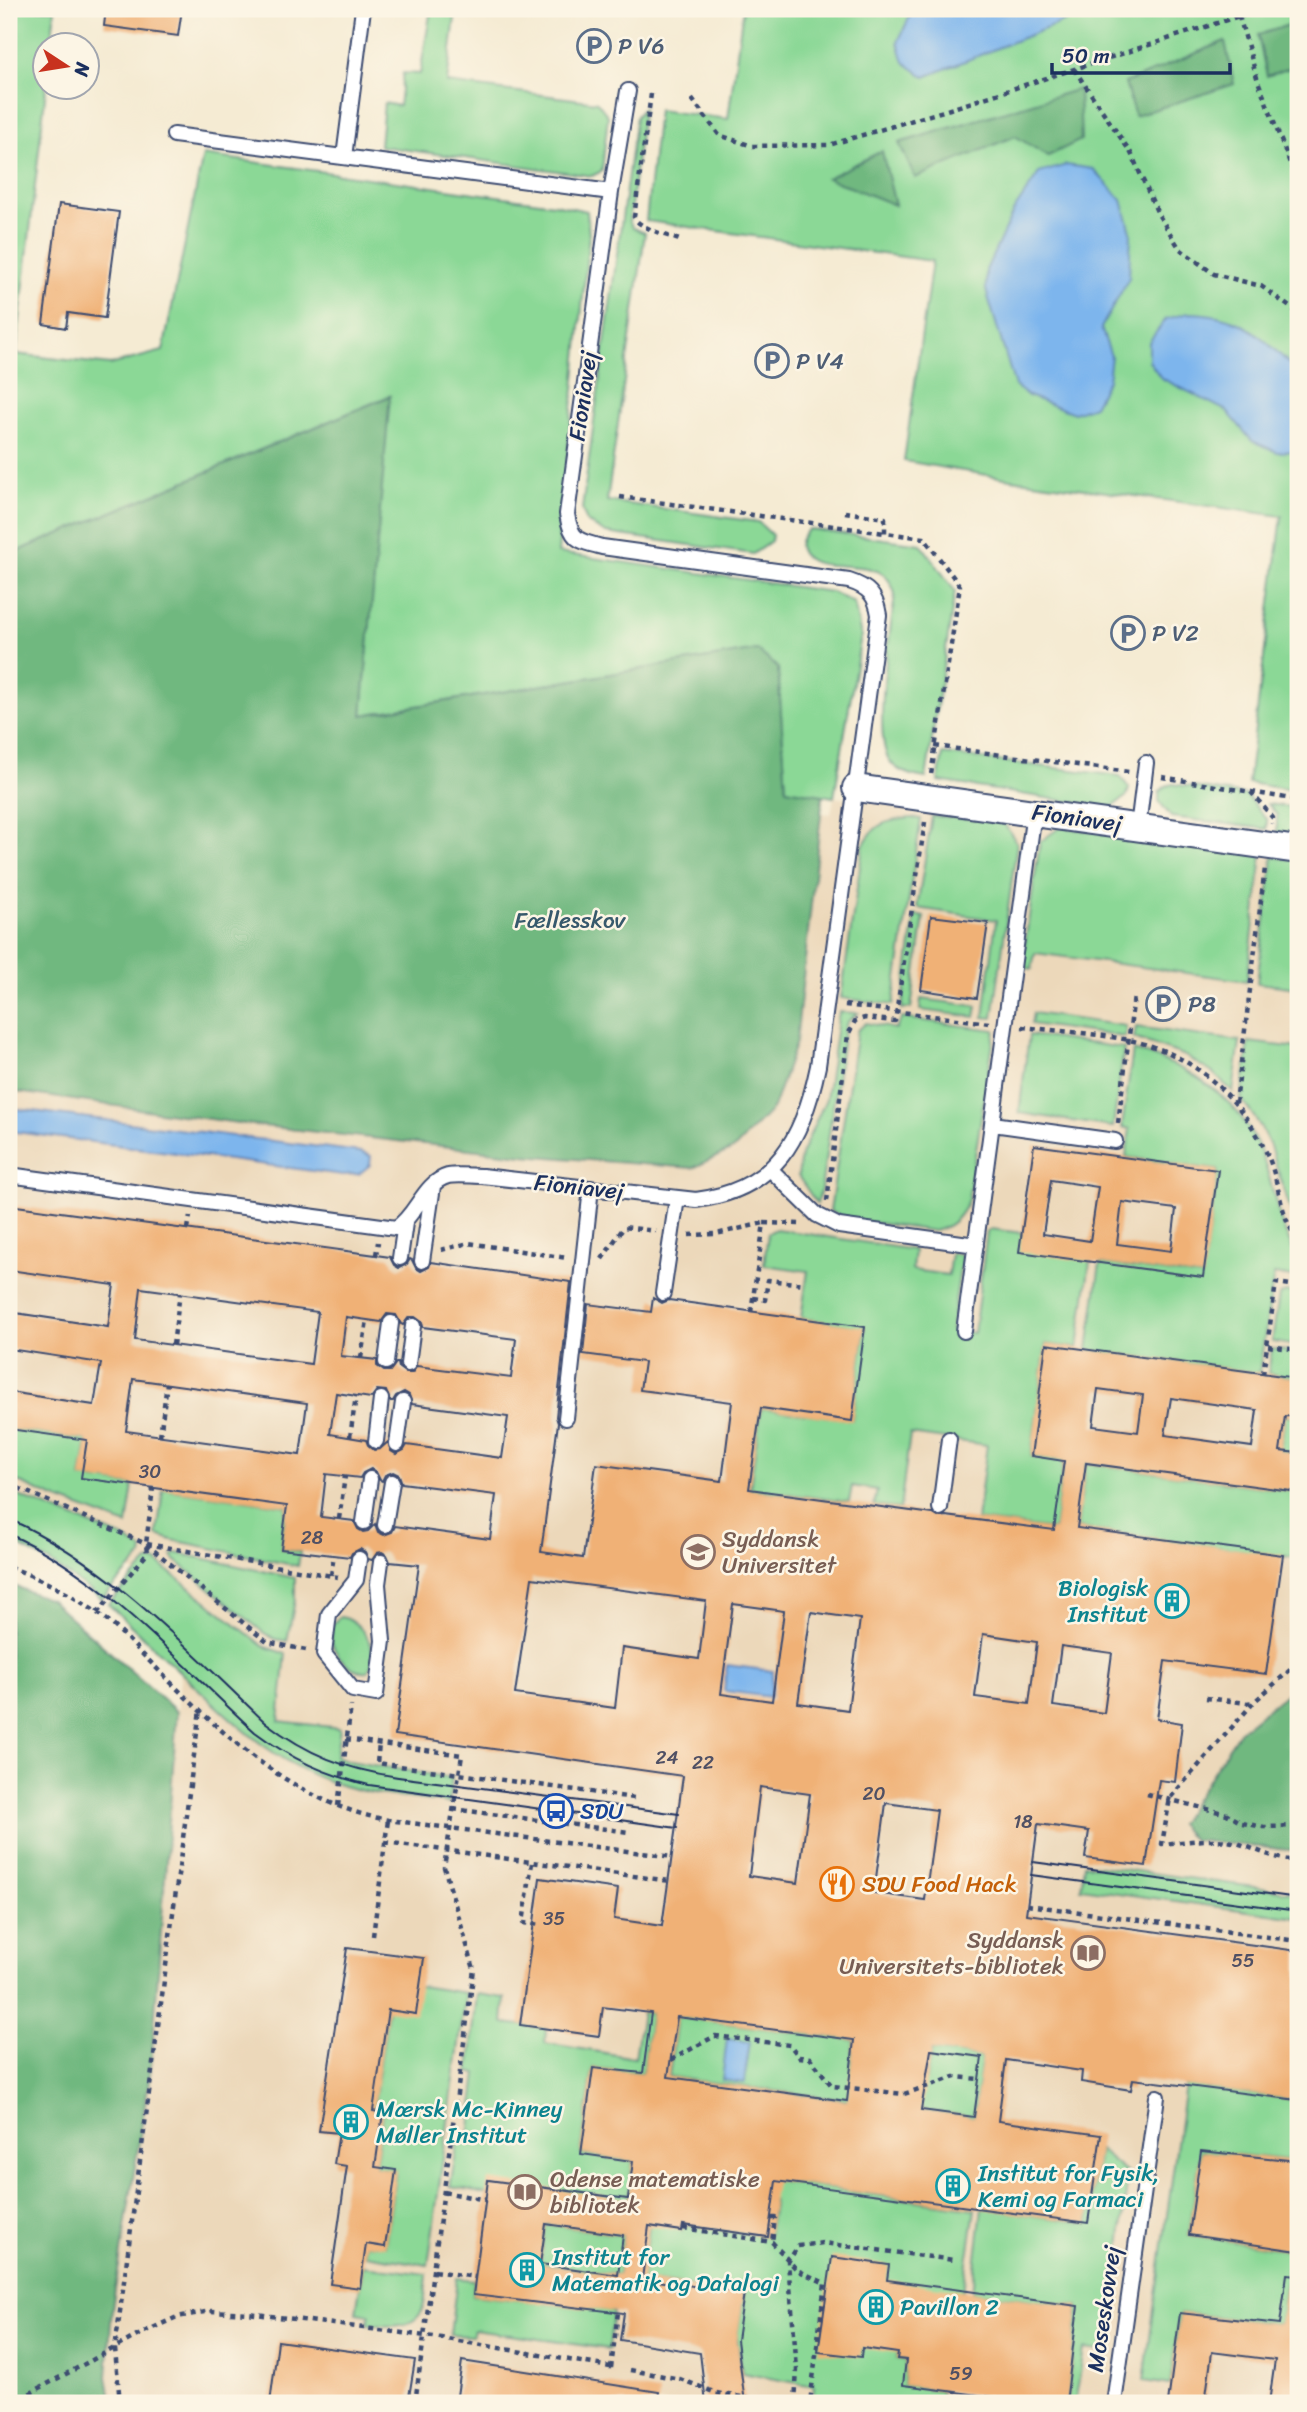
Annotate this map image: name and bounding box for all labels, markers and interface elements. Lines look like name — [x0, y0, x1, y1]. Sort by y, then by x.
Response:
place label: P V6 — [618, 26, 665, 67]
parking icon: P V6 — [575, 27, 613, 65]
north arrow — [32, 32, 102, 102]
scale bar — [1052, 32, 1230, 76]
text: 50 m — [1062, 37, 1110, 75]
text: N — [64, 59, 100, 80]
place label: P V4 — [796, 341, 844, 382]
parking icon: P V4 — [753, 342, 791, 380]
street label: Fioniavej — [556, 347, 610, 443]
place label: P V2 — [1152, 613, 1199, 654]
parking icon: P V2 — [1109, 614, 1147, 652]
street label: Fioniavej — [1030, 791, 1126, 845]
park label: Fællesskov — [515, 900, 627, 941]
place label: P8 — [1188, 984, 1216, 1025]
parking icon: P8 — [1144, 985, 1182, 1023]
street label: Fioniavej — [532, 1162, 627, 1212]
house number: 30 — [139, 1455, 161, 1488]
place label: Syddansk Universitet — [722, 1519, 838, 1586]
house number: 28 — [301, 1521, 324, 1554]
school or university icon: Syddansk Universitet — [679, 1533, 717, 1571]
place label: Biologisk Institut — [1058, 1568, 1149, 1635]
building icon: Biologisk Institut — [1153, 1582, 1191, 1620]
house number: 24 — [656, 1741, 679, 1774]
house number: 22 — [692, 1746, 714, 1779]
house number: 20 — [863, 1777, 885, 1810]
place label: SDU — [580, 1791, 624, 1832]
bus stop icon: SDU — [537, 1792, 575, 1830]
house number: 18 — [1013, 1805, 1033, 1838]
place label: SDU Food Hack — [862, 1864, 1017, 1905]
restaurant icon: SDU Food Hack — [818, 1865, 856, 1903]
house number: 35 — [543, 1902, 565, 1935]
place label: Syddansk Universitets-bibliotek — [839, 1920, 1064, 1987]
library icon: Syddansk Universitets-bibliotek — [1069, 1934, 1107, 1972]
house number: 55 — [1231, 1944, 1255, 1977]
place label: Mærsk Mc-Kinney Møller Institut — [376, 2089, 563, 2156]
building icon: Mærsk Mc-Kinney Møller Institut — [332, 2103, 370, 2141]
place label: Institut for Fysik, Kemi og Farmaci — [977, 2153, 1160, 2220]
place label: Odense matematiske bibliotek — [550, 2159, 760, 2226]
building icon: Institut for Fysik, Kemi og Farmaci — [934, 2167, 972, 2205]
library icon: Odense matematiske bibliotek — [506, 2173, 544, 2211]
place label: Institut for Matematik og Datalogi — [551, 2237, 779, 2304]
street label: Moseskovvej — [1075, 2242, 1133, 2375]
building icon: Institut for Matematik og Datalogi — [508, 2251, 546, 2289]
place label: Pavillon 2 — [900, 2287, 999, 2328]
building icon: Pavillon 2 — [857, 2288, 895, 2326]
house number: 59 — [949, 2357, 973, 2390]

